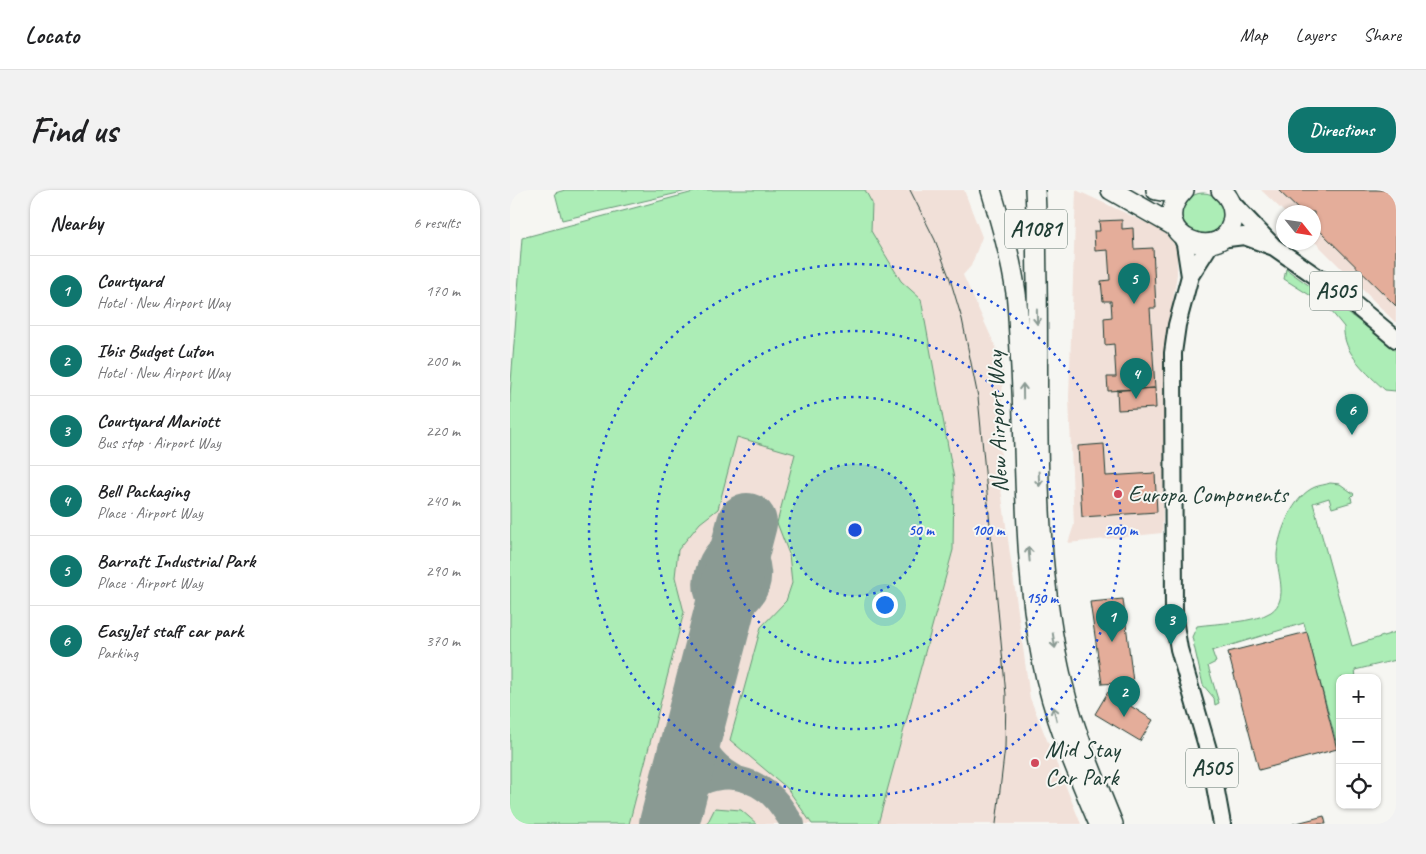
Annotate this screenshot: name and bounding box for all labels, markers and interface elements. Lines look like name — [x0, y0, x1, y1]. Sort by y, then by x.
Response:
text: Locato — [25, 20, 79, 50]
text: Map — [1240, 24, 1268, 46]
text: Layers — [1296, 24, 1335, 46]
text: Share — [1363, 24, 1401, 46]
button: Directions — [1288, 107, 1396, 153]
text: Find us — [30, 108, 117, 153]
north arrow — [1276, 205, 1321, 250]
road number: A1081 — [1005, 209, 1067, 248]
text: Nearby — [50, 210, 103, 236]
text: 6 results — [413, 213, 460, 233]
pin: 5 — [1118, 263, 1150, 304]
text: Courtyard — [97, 269, 162, 293]
road number: A505 — [1310, 271, 1362, 310]
text: 1 — [62, 281, 70, 301]
text: 170 m — [426, 281, 460, 301]
text: Hotel · New Airport Way — [97, 293, 230, 313]
one-way arrow — [1032, 308, 1042, 325]
text: Ibis Budget Luton — [97, 339, 213, 363]
street label: New Airport Way — [979, 349, 1014, 493]
text: 2 — [62, 351, 70, 371]
text: 200 m — [426, 351, 460, 371]
pin: 4 — [1120, 358, 1152, 399]
text: Hotel · New Airport Way — [97, 363, 230, 383]
one-way arrow — [1018, 384, 1027, 400]
pin: 6 — [1336, 394, 1368, 435]
text: Courtyard Mariott — [97, 409, 219, 433]
text: 3 — [62, 421, 70, 441]
text: 220 m — [426, 421, 460, 441]
text: Bus stop · Airport Way — [97, 433, 221, 453]
one-way arrow — [1034, 471, 1044, 487]
text: Bell Packaging — [97, 479, 189, 503]
place label: Europa Components — [1128, 479, 1290, 509]
marker: Europa Components — [1112, 488, 1124, 500]
text: 4 — [62, 491, 70, 511]
text: 240 m — [426, 491, 460, 511]
text: Place · Airport Way — [97, 503, 203, 523]
centre of rings — [846, 521, 864, 539]
text: 50 m — [908, 521, 935, 540]
text: 100 m — [972, 521, 1006, 540]
text: 200 m — [1105, 521, 1139, 540]
one-way arrow — [1025, 546, 1034, 562]
text: Barratt Industrial Park — [97, 549, 255, 573]
text: 5 — [63, 561, 69, 581]
text: 290 m — [426, 561, 460, 581]
text: Place · Airport Way — [97, 573, 203, 593]
text: 150 m — [1026, 589, 1060, 608]
your location — [872, 592, 898, 618]
pin: 1 — [1096, 601, 1128, 642]
pin: 3 — [1155, 604, 1187, 645]
text: EasyJet staff car park — [97, 619, 243, 643]
text: 6 — [62, 631, 70, 651]
text: 370 m — [426, 631, 460, 651]
one-way arrow — [1050, 633, 1060, 649]
text: Parking — [97, 643, 138, 663]
map controls — [1336, 674, 1381, 809]
button: + — [1336, 674, 1381, 719]
pin: 2 — [1108, 676, 1140, 717]
one-way arrow — [1050, 706, 1059, 722]
button: − — [1336, 719, 1381, 764]
place label: Mid Stay Car Park — [1045, 734, 1121, 792]
road number: A505 — [1186, 748, 1238, 788]
marker: Mid Stay Car Park — [1029, 757, 1041, 769]
button: locate — [1336, 764, 1381, 809]

